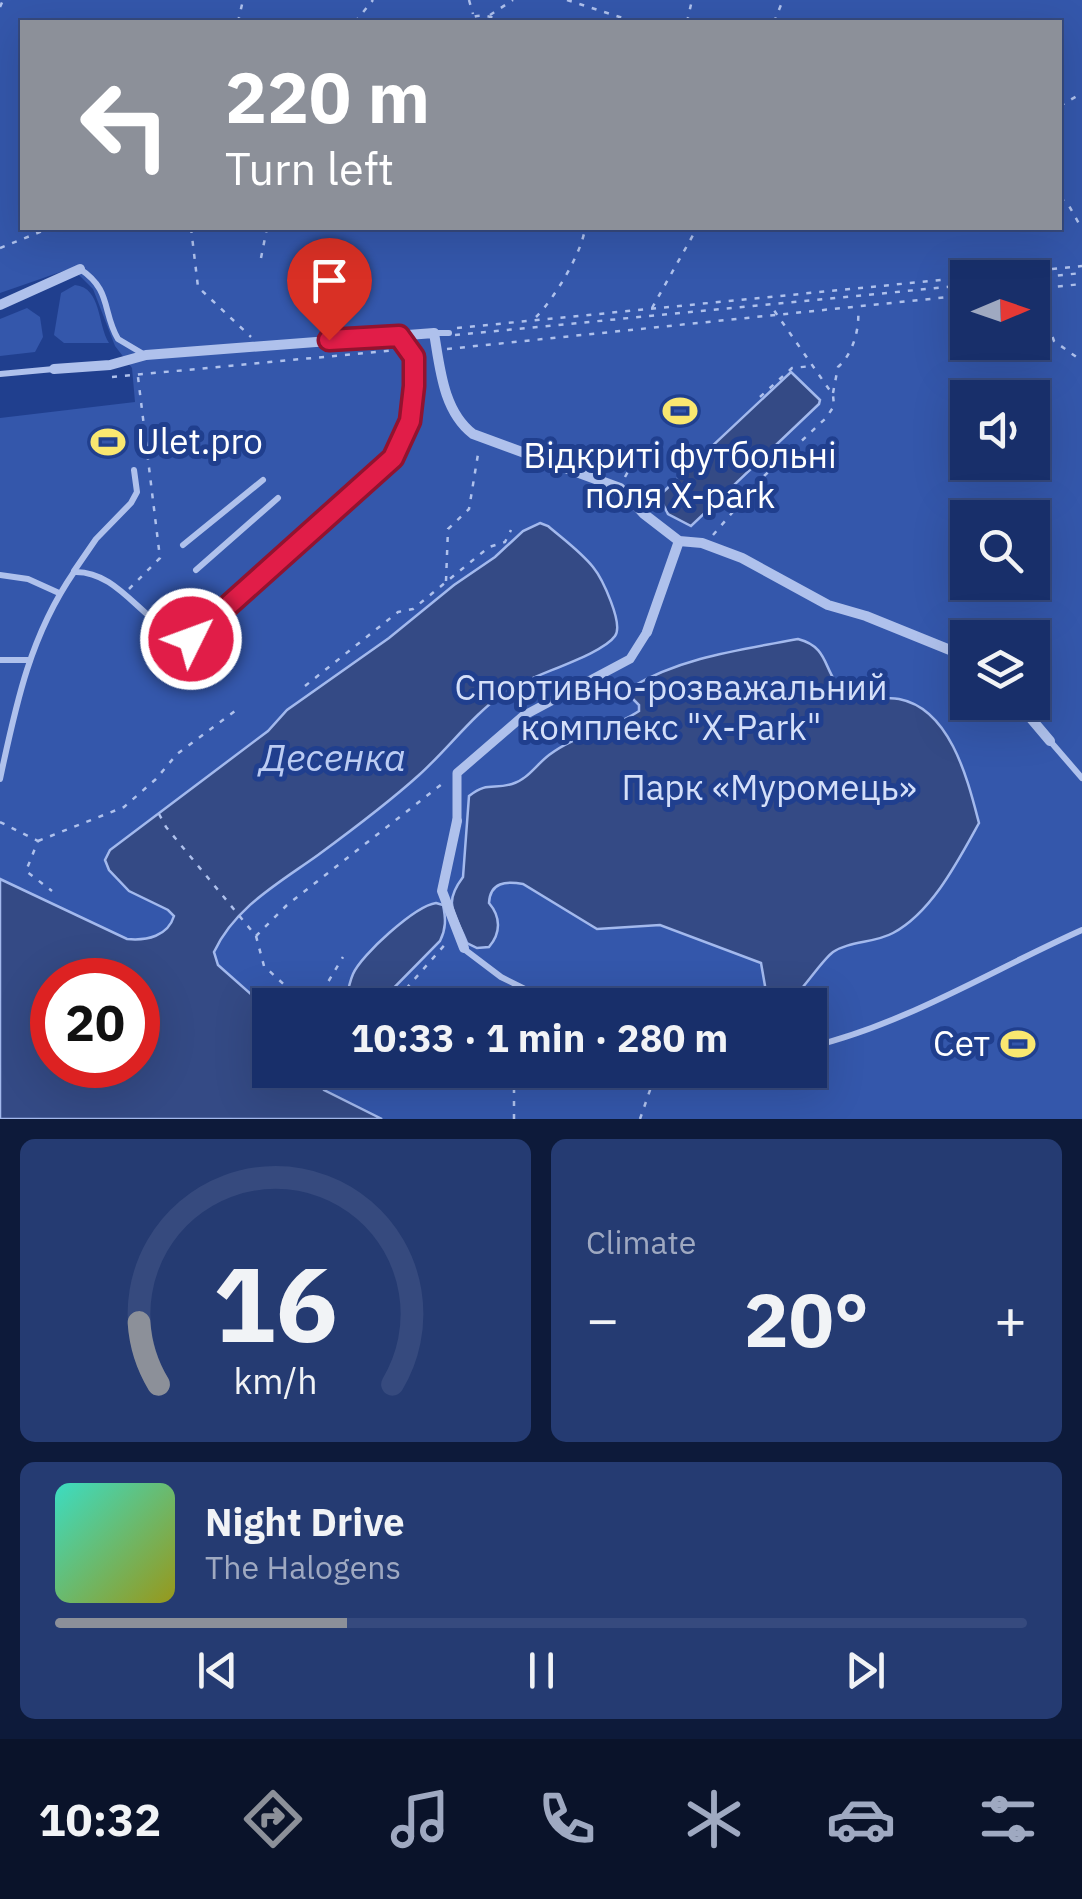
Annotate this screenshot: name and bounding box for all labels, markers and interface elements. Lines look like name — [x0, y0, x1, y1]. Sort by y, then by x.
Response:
text: 220 m — [225, 51, 430, 142]
icon: left — [60, 60, 190, 190]
text: Turn left — [225, 139, 394, 197]
pin — [287, 238, 372, 341]
icon: arrive — [302, 253, 357, 308]
north arrow — [950, 260, 1050, 360]
map controls — [950, 260, 1050, 720]
button: sound — [950, 380, 1050, 480]
sports icon: Відкриті футбольні поля X-park — [661, 392, 699, 430]
place label: Ulet.pro — [136, 418, 263, 464]
sports icon: Ulet.pro — [89, 423, 127, 461]
place label: Відкриті футбольні поля X-park — [523, 432, 837, 518]
button: search — [950, 500, 1050, 600]
position arrow — [139, 587, 243, 691]
button: layers — [950, 620, 1050, 720]
park label: Спортивно-розважальний комплекс "Х-Park" — [455, 664, 888, 750]
water label: Десенка — [257, 732, 406, 781]
park label: Парк «Муромець» — [621, 764, 917, 810]
speed limit sign: 20 — [30, 958, 160, 1088]
text: 10:33 · 1 min · 280 m — [351, 1013, 728, 1062]
place label: Сет — [933, 1020, 990, 1066]
sports icon: Сет — [999, 1025, 1037, 1063]
text: Climate — [586, 1221, 696, 1263]
text: 16 — [213, 1235, 338, 1371]
text: 20° — [744, 1270, 869, 1368]
text: − — [586, 1283, 619, 1354]
text: + — [994, 1283, 1027, 1354]
text: km/h — [233, 1357, 318, 1404]
text: Night Drive — [205, 1497, 405, 1546]
text: The Halogens — [205, 1546, 401, 1588]
icon: previous — [190, 1643, 245, 1698]
icon: pause — [514, 1643, 569, 1698]
icon: next — [838, 1643, 893, 1698]
icon: directions — [238, 1784, 308, 1854]
icon: music — [385, 1784, 455, 1854]
icon: phone — [532, 1784, 602, 1854]
icon: climate — [679, 1784, 749, 1854]
icon: car — [826, 1784, 896, 1854]
icon: filters — [973, 1784, 1043, 1854]
text: 10:32 — [39, 1790, 161, 1848]

